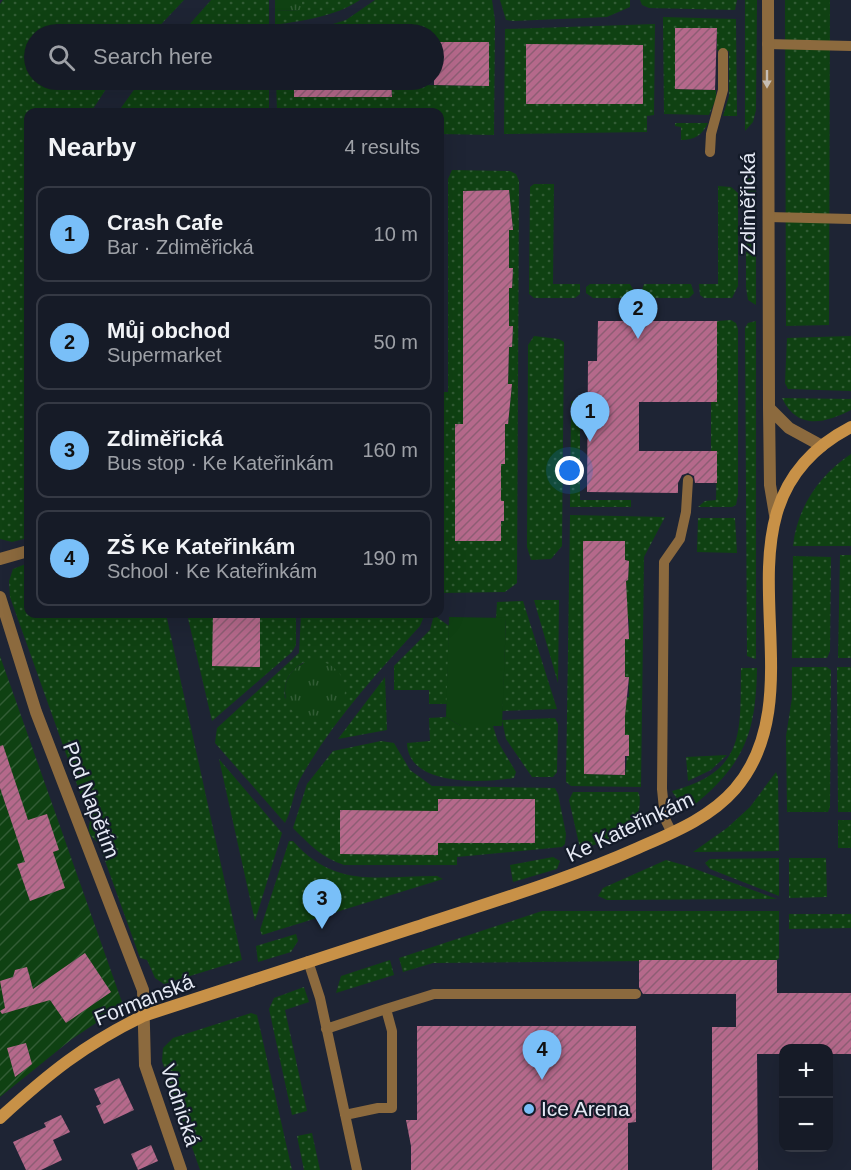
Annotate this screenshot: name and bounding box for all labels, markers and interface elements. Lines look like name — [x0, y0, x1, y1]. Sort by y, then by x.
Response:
search box — [24, 24, 444, 90]
icon: search — [45, 41, 78, 74]
text: Search here — [93, 44, 213, 69]
one-way arrow — [762, 70, 772, 89]
text: Nearby — [48, 132, 136, 162]
text: 4 results — [344, 136, 420, 158]
street label: Zdiměřická — [736, 152, 759, 255]
text: Crash Cafe — [107, 210, 223, 235]
text: 1 — [64, 223, 75, 245]
text: 10 m — [374, 223, 418, 245]
text: Bar · Zdiměřická — [107, 236, 254, 258]
pin: 2 — [618, 290, 658, 339]
text: Můj obchod — [107, 318, 230, 343]
text: 2 — [64, 331, 75, 353]
text: 50 m — [374, 331, 418, 353]
text: Supermarket — [107, 344, 222, 366]
pin: 1 — [570, 392, 610, 442]
text: Zdiměřická — [107, 426, 223, 451]
text: 3 — [64, 439, 75, 461]
text: 160 m — [362, 439, 418, 461]
text: Bus stop · Ke Kateřinkám — [107, 452, 334, 474]
your location — [555, 456, 584, 485]
text: ZŠ Ke Kateřinkám — [107, 534, 295, 559]
text: 4 — [64, 547, 75, 569]
text: 190 m — [362, 547, 418, 569]
text: School · Ke Kateřinkám — [107, 560, 317, 582]
street label: Pod Napětím — [59, 738, 124, 861]
street label: Ke Kateřinkám — [563, 787, 697, 866]
pin: 3 — [302, 880, 342, 929]
street label: Formanská — [91, 969, 197, 1030]
pin: 4 — [522, 1030, 562, 1080]
map controls — [779, 1044, 833, 1152]
button: + — [779, 1044, 833, 1098]
street label: Vodnická — [156, 1061, 205, 1149]
place label: Ice Arena — [541, 1097, 630, 1120]
button: − — [779, 1098, 833, 1152]
marker: Ice Arena — [522, 1102, 536, 1116]

